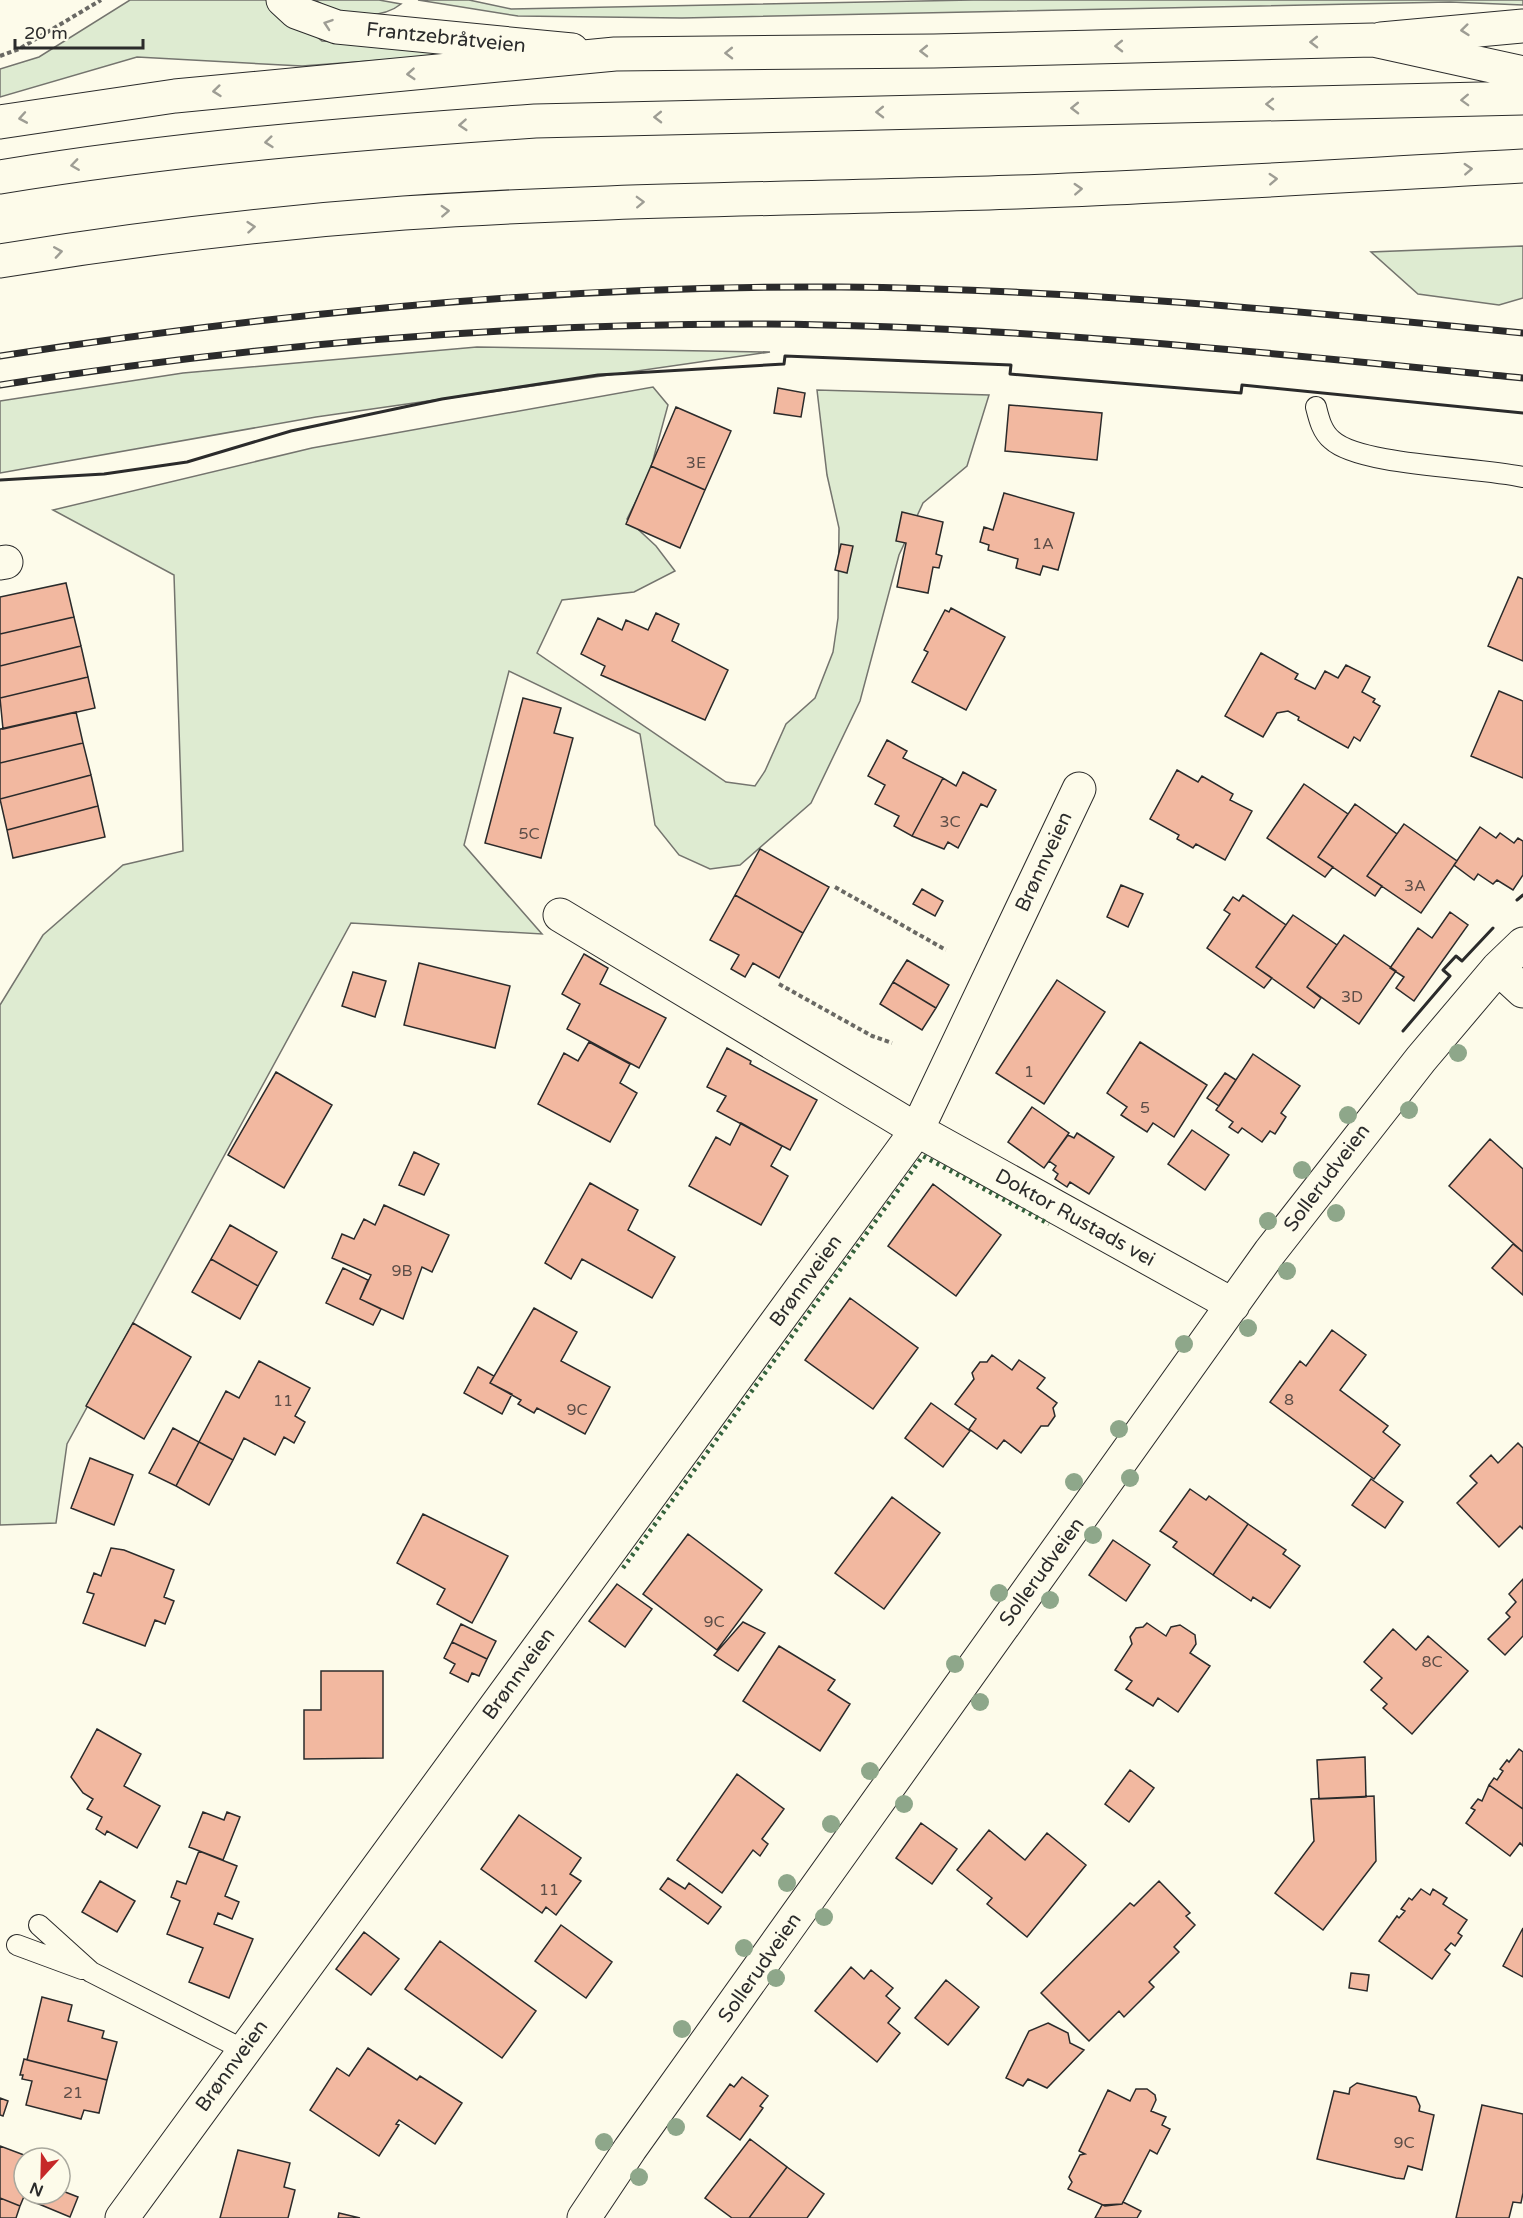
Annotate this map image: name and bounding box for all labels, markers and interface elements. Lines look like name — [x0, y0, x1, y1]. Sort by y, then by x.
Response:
scale bar — [15, 12, 142, 50]
one-way arrow — [323, 18, 334, 31]
street label: Frantzebråtveien — [365, 18, 527, 58]
text: 20 m — [24, 22, 68, 44]
one-way arrow — [1460, 23, 1469, 36]
one-way arrow — [1310, 35, 1319, 48]
one-way arrow — [1115, 40, 1124, 53]
one-way arrow — [920, 45, 929, 57]
one-way arrow — [725, 47, 734, 59]
one-way arrow — [406, 67, 415, 80]
one-way arrow — [212, 84, 221, 97]
one-way arrow — [1460, 94, 1469, 106]
one-way arrow — [1265, 98, 1274, 111]
one-way arrow — [1070, 102, 1079, 115]
one-way arrow — [875, 106, 884, 119]
one-way arrow — [19, 111, 29, 124]
one-way arrow — [653, 111, 662, 124]
one-way arrow — [459, 119, 468, 132]
one-way arrow — [264, 135, 273, 148]
one-way arrow — [71, 158, 80, 170]
one-way arrow — [1463, 163, 1472, 176]
one-way arrow — [1269, 173, 1278, 186]
one-way arrow — [1074, 182, 1083, 195]
one-way arrow — [636, 196, 645, 208]
one-way arrow — [441, 205, 450, 218]
one-way arrow — [247, 221, 256, 234]
one-way arrow — [53, 246, 62, 258]
house number: 3E — [686, 453, 706, 473]
house number: 1A — [1032, 534, 1054, 554]
street label: Brønnveien — [1010, 808, 1078, 916]
house number: 3C — [939, 812, 961, 832]
house number: 5C — [518, 824, 540, 844]
house number: 3A — [1404, 876, 1426, 896]
house number: 3D — [1341, 987, 1363, 1007]
house number: 1 — [1024, 1062, 1034, 1082]
house number: 5 — [1140, 1098, 1150, 1118]
street label: Sollerudveien — [1279, 1119, 1375, 1237]
street label: Doktor Rustads vei — [991, 1164, 1159, 1272]
street label: Brønnveien — [765, 1230, 847, 1332]
house number: 9B — [391, 1261, 413, 1281]
house number: 8 — [1284, 1390, 1294, 1410]
house number: 11 — [273, 1391, 293, 1411]
house number: 9C — [566, 1400, 588, 1420]
street label: Sollerudveien — [995, 1513, 1089, 1631]
house number: 9C — [703, 1612, 725, 1632]
street label: Brønnveien — [478, 1623, 560, 1725]
house number: 8C — [1421, 1652, 1443, 1672]
house number: 11 — [539, 1880, 559, 1900]
street label: Sollerudveien — [713, 1908, 807, 2028]
street label: Brønnveien — [191, 2015, 273, 2117]
house number: 21 — [63, 2083, 83, 2103]
house number: 9C — [1393, 2133, 1415, 2153]
north arrow — [12, 2146, 72, 2206]
text: N — [27, 2177, 46, 2201]

